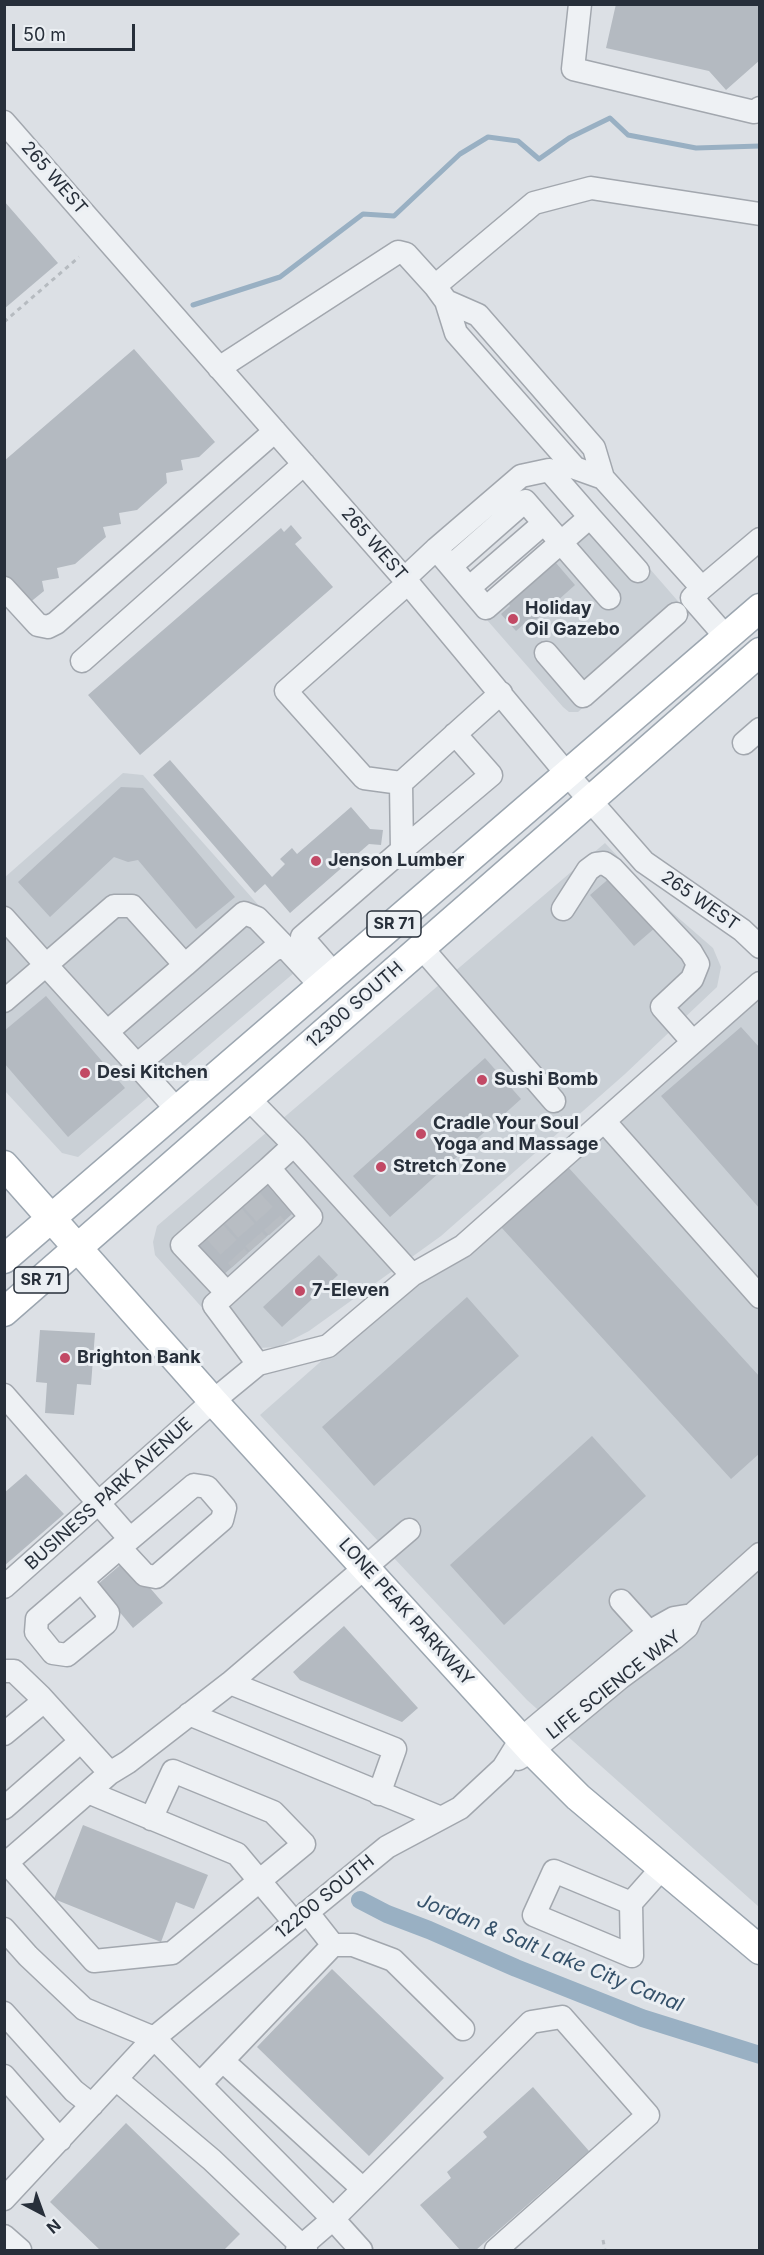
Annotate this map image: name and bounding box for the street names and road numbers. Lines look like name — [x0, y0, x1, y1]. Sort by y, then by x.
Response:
street label: 265 WEST — [16, 137, 92, 219]
street label: 265 WEST — [336, 503, 412, 585]
street label: 265 WEST — [657, 866, 743, 936]
road number: SR 71 — [367, 911, 421, 937]
street label: 12300 SOUTH — [302, 957, 408, 1053]
road number: SR 71 — [14, 1267, 68, 1293]
street label: BUSINESS PARK AVENUE — [21, 1413, 197, 1575]
street label: LONE PEAK PARKWAY — [334, 1534, 478, 1690]
street label: LIFE SCIENCE WAY — [543, 1626, 685, 1744]
street label: 12200 SOUTH — [271, 1851, 379, 1943]

